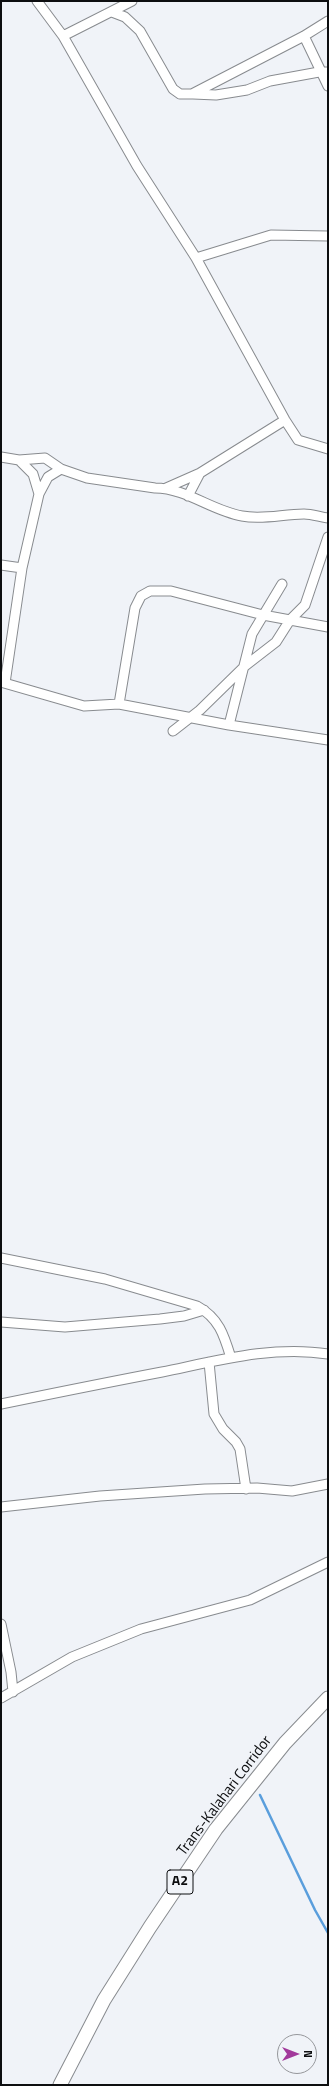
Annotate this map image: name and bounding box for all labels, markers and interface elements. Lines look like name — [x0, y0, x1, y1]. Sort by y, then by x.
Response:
street label: Trans-Kalahari Corridor — [174, 1732, 276, 1860]
road number: A2 — [167, 1870, 193, 1894]
north arrow — [277, 2034, 317, 2074]
text: N — [300, 2050, 316, 2058]

